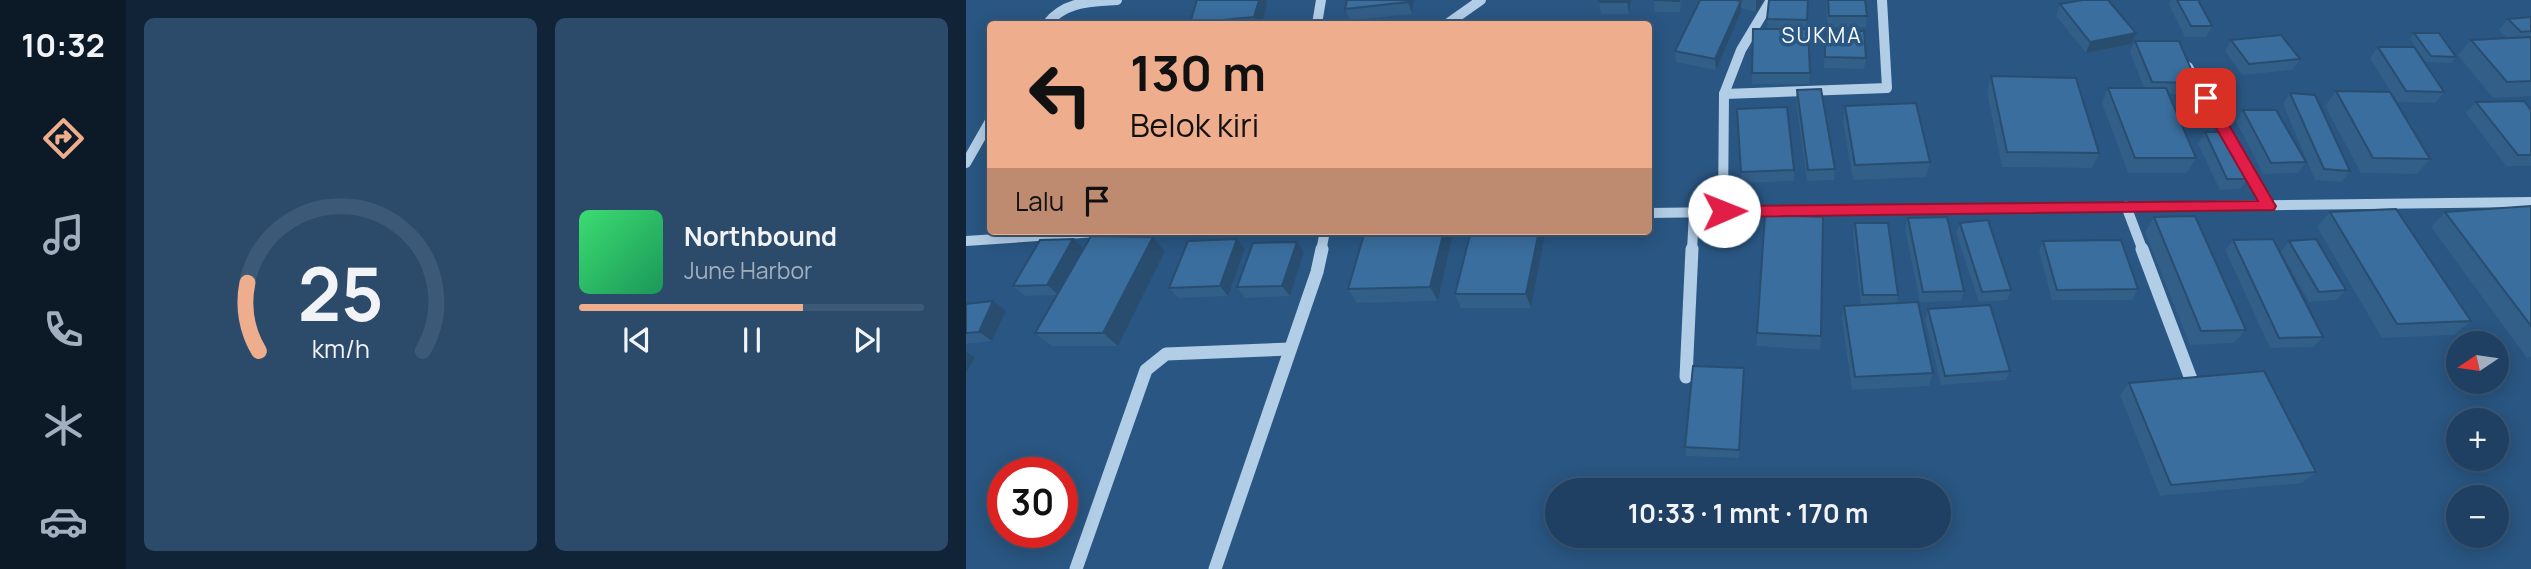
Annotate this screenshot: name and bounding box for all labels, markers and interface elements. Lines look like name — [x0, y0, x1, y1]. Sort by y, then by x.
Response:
district label: SUKMA — [1781, 21, 1863, 49]
text: 10:32 — [21, 23, 105, 67]
text: 130 m — [1130, 39, 1266, 106]
icon: left — [1015, 49, 1106, 140]
pin — [2176, 68, 2236, 128]
icon: arrive — [2187, 79, 2225, 117]
text: Belok kiri — [1130, 103, 1259, 147]
icon: directions — [39, 114, 88, 163]
position arrow — [1687, 174, 1761, 248]
icon: arrive — [1078, 182, 1116, 220]
text: Lalu — [1015, 183, 1064, 219]
icon: music — [39, 210, 88, 259]
text: Northbound — [684, 218, 837, 254]
text: 25 — [297, 243, 384, 343]
text: June Harbor — [684, 254, 812, 286]
icon: phone — [39, 305, 88, 354]
icon: previous — [618, 321, 656, 359]
icon: pause — [733, 321, 771, 359]
icon: next — [848, 321, 886, 359]
text: km/h — [311, 330, 370, 365]
north arrow — [2446, 331, 2510, 394]
map controls — [2446, 331, 2509, 548]
icon: climate — [39, 401, 88, 450]
button: + — [2446, 408, 2509, 471]
speed limit sign: 30 — [987, 457, 1078, 548]
button: − — [2446, 485, 2509, 548]
text: 10:33 · 1 mnt · 170 m — [1628, 495, 1868, 531]
icon: car — [39, 497, 88, 546]

